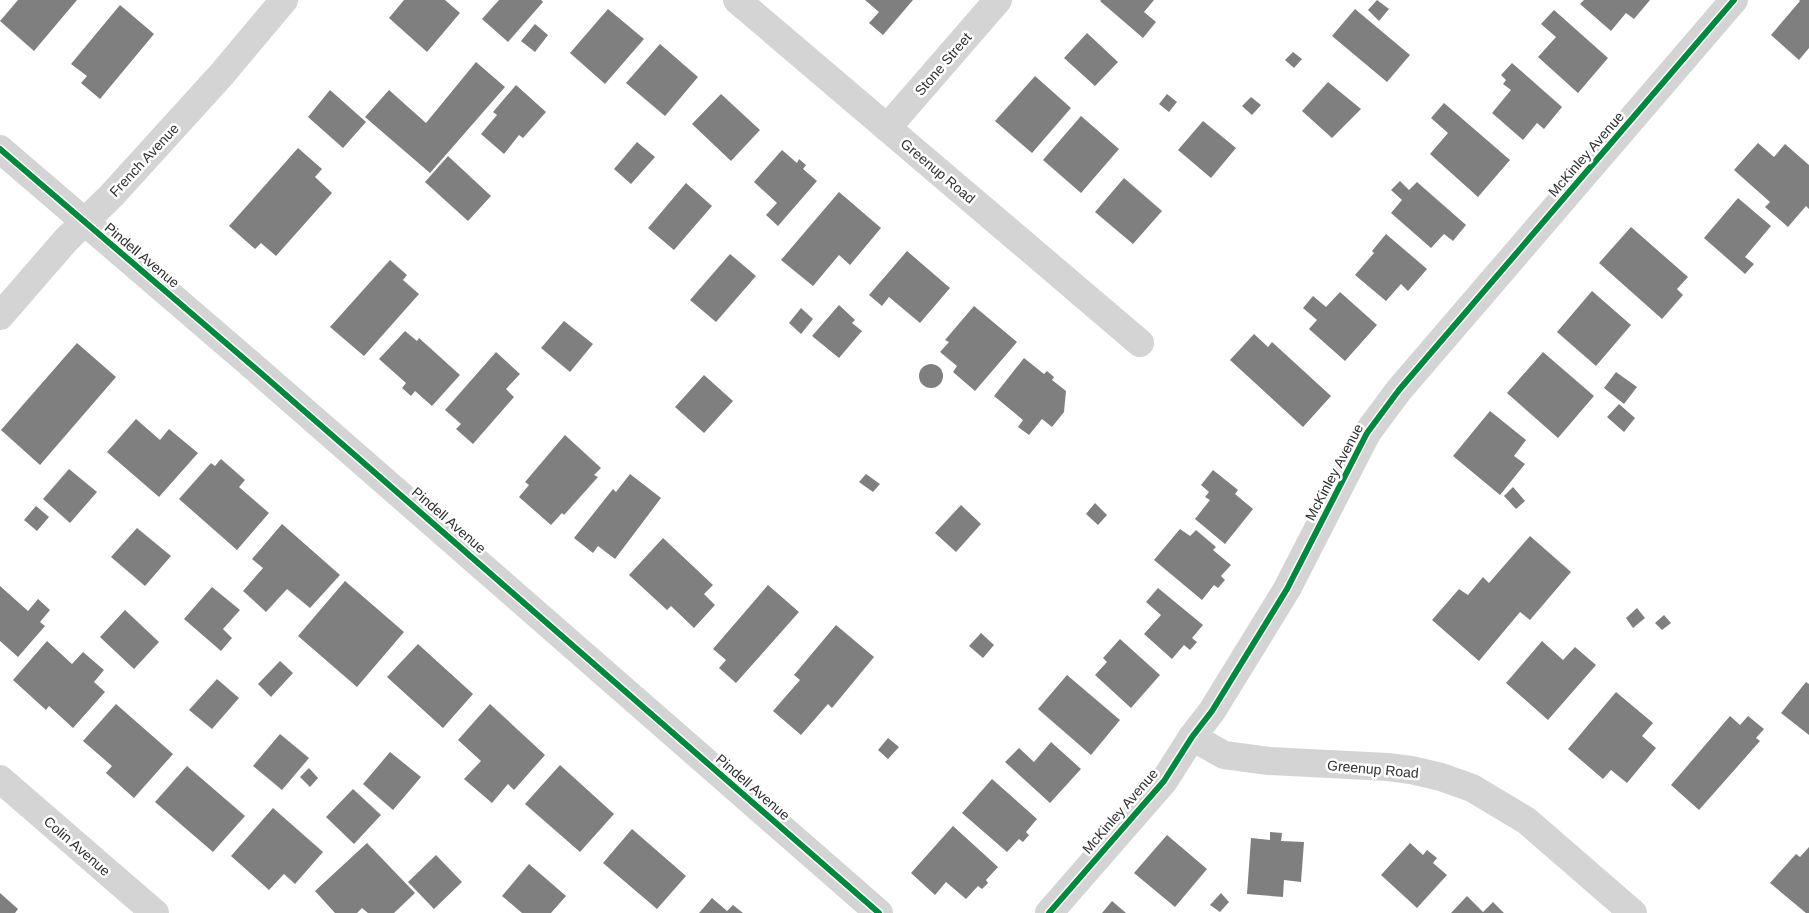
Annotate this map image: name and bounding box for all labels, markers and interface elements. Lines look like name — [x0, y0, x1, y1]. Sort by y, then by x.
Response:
street label: Stone Street — [911, 29, 975, 99]
street label: McKinley Avenue — [1545, 108, 1627, 200]
street label: French Avenue — [106, 120, 182, 200]
street label: Greenup Road — [898, 135, 978, 207]
street label: Pindell Avenue — [101, 219, 183, 291]
street label: McKinley Avenue — [1302, 421, 1366, 523]
street label: Pindell Avenue — [409, 484, 489, 556]
street label: Pindell Avenue — [713, 751, 793, 823]
street label: Greenup Road — [1327, 757, 1419, 781]
street label: McKinley Avenue — [1079, 765, 1161, 857]
street label: Colin Avenue — [41, 813, 113, 879]

